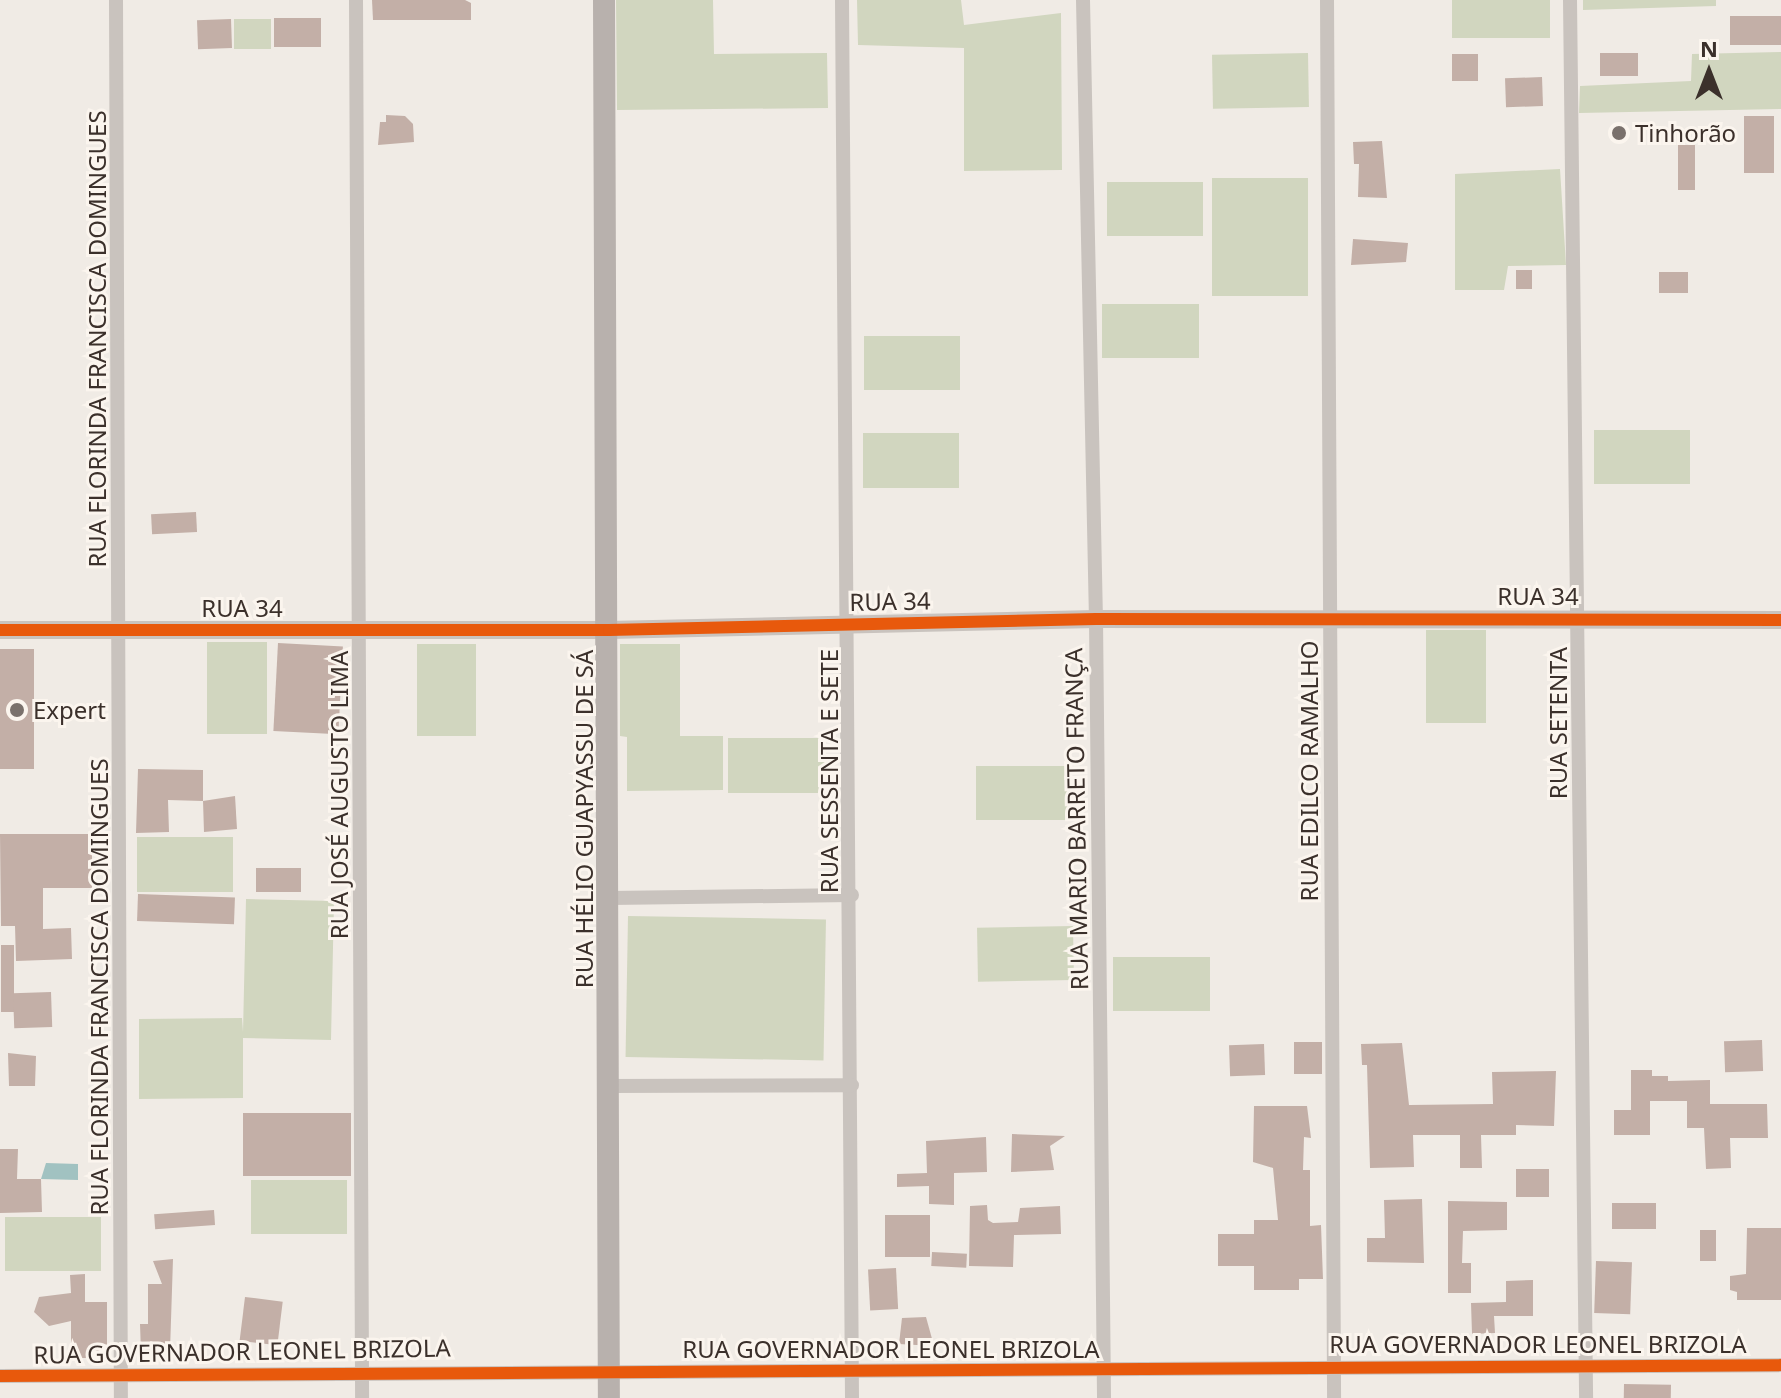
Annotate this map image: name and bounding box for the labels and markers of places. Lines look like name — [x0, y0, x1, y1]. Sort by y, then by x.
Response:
place label: Tinhorão — [1635, 119, 1736, 147]
marker: Tinhorão — [1610, 124, 1628, 142]
place label: Expert — [33, 696, 106, 724]
marker: Expert — [8, 701, 26, 719]

